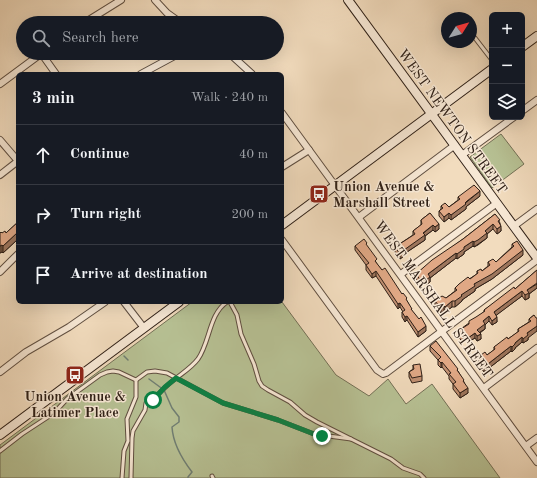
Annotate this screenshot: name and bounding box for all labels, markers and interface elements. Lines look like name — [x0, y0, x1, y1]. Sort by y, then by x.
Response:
north arrow — [441, 12, 477, 48]
map controls — [489, 12, 525, 120]
button: + — [489, 12, 525, 48]
search box — [16, 16, 284, 60]
icon: search — [30, 27, 52, 49]
text: Search here — [62, 31, 139, 46]
street label: WEST NEWTON STREET — [395, 47, 509, 197]
button: − — [489, 48, 525, 84]
button: layers — [489, 84, 525, 120]
text: 3 min — [32, 90, 75, 107]
text: Walk · 240 m — [191, 91, 268, 104]
icon: ahead — [32, 144, 54, 166]
text: Continue — [70, 147, 129, 162]
text: 40 m — [239, 148, 268, 161]
place label: Union Avenue & Marshall Street — [333, 180, 434, 210]
bus stop icon: Union Avenue & Marshall Street — [308, 183, 330, 205]
icon: right — [32, 204, 54, 226]
text: Turn right — [70, 207, 141, 222]
text: 200 m — [231, 208, 268, 221]
street label: WEST MARSHALL STREET — [371, 218, 495, 381]
icon: arrive — [32, 264, 54, 286]
text: Arrive at destination — [70, 267, 208, 282]
bus stop icon: Union Avenue & Latimer Place — [64, 364, 86, 386]
place label: Union Avenue & Latimer Place — [24, 390, 126, 420]
route start — [144, 391, 162, 409]
route end — [313, 427, 331, 445]

